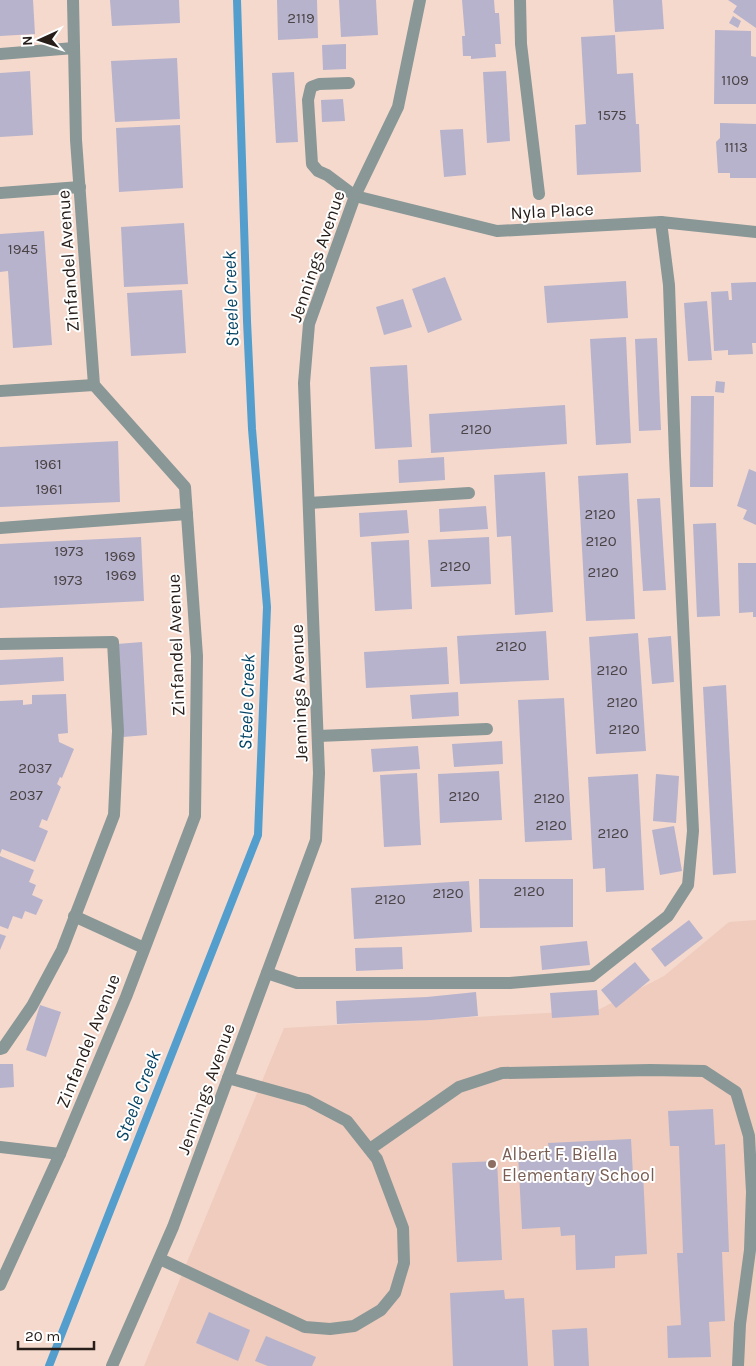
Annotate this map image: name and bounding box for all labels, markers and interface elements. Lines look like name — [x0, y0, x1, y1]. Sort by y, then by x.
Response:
house number: 2119 — [287, 9, 315, 27]
north arrow — [15, 15, 65, 65]
text: N — [19, 35, 36, 46]
house number: 1109 — [721, 71, 749, 89]
house number: 1575 — [598, 106, 626, 124]
house number: 1113 — [724, 138, 748, 156]
street label: Jennings Avenue — [284, 187, 350, 325]
street label: Zinfandel Avenue — [52, 189, 84, 333]
street label: Nyla Place — [510, 198, 594, 224]
house number: 1945 — [8, 240, 38, 258]
water label: Steele Creek — [218, 250, 244, 347]
house number: 2120 — [460, 420, 492, 438]
house number: 1961 — [34, 455, 62, 473]
house number: 1961 — [35, 480, 63, 498]
house number: 2120 — [584, 505, 616, 523]
house number: 2120 — [585, 532, 617, 550]
house number: 1973 — [54, 542, 84, 560]
house number: 1969 — [105, 547, 135, 565]
house number: 2120 — [439, 557, 471, 575]
house number: 2120 — [587, 563, 619, 581]
house number: 1969 — [106, 566, 136, 584]
house number: 1973 — [53, 571, 83, 589]
street label: Zinfandel Avenue — [163, 574, 189, 716]
street label: Jennings Avenue — [286, 624, 312, 762]
house number: 2120 — [495, 637, 527, 655]
water label: Steele Creek — [234, 653, 260, 750]
house number: 2120 — [596, 661, 628, 679]
house number: 2120 — [606, 693, 638, 711]
house number: 2120 — [608, 720, 640, 738]
house number: 2037 — [18, 759, 52, 777]
house number: 2037 — [9, 786, 43, 804]
house number: 2120 — [448, 787, 480, 805]
house number: 2120 — [533, 789, 565, 807]
house number: 2120 — [535, 816, 567, 834]
house number: 2120 — [597, 824, 629, 842]
house number: 2120 — [513, 882, 545, 900]
house number: 2120 — [432, 884, 464, 902]
house number: 2120 — [374, 890, 406, 908]
street label: Zinfandel Avenue — [51, 971, 125, 1111]
street label: Jennings Avenue — [172, 1021, 240, 1157]
water label: Steele Creek — [110, 1047, 166, 1145]
place label: Albert F. Biella Elementary School — [502, 1143, 655, 1186]
marker: Albert F. Biella Elementary School — [486, 1158, 498, 1170]
scale bar — [18, 1318, 94, 1350]
text: 20 m — [25, 1327, 60, 1345]

